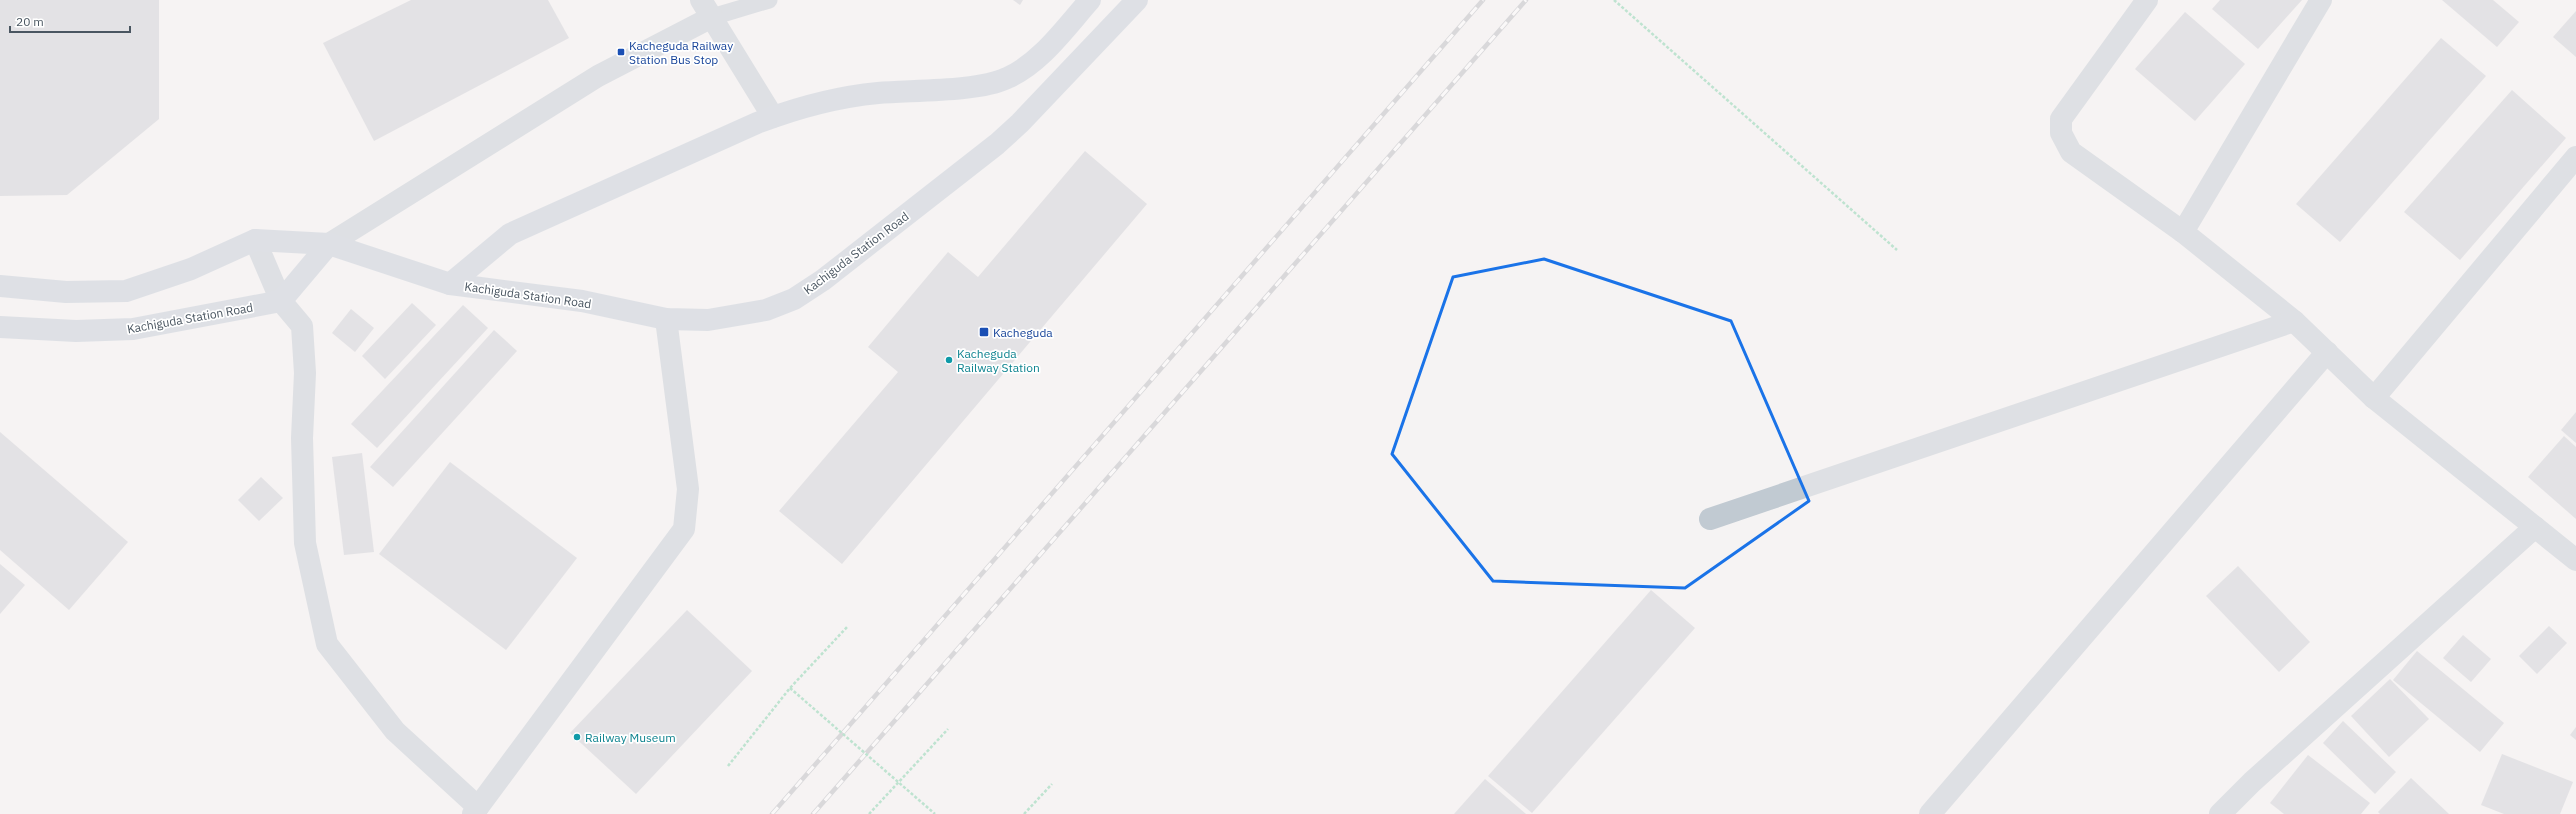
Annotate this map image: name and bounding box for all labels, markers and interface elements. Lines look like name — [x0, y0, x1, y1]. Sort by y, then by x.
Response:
scale bar — [10, 8, 130, 34]
text: 20 m — [16, 14, 44, 29]
place label: Kacheguda Railway Station Bus Stop — [629, 38, 733, 67]
marker: Kacheguda Railway Station Bus Stop — [616, 47, 626, 57]
street label: Kachiguda Station Road — [800, 209, 912, 297]
street label: Kachiguda Station Road — [464, 279, 592, 311]
street label: Kachiguda Station Road — [126, 300, 254, 336]
place label: Kacheguda — [993, 325, 1053, 340]
marker: Kacheguda — [978, 326, 990, 338]
place label: Kacheguda Railway Station — [957, 346, 1040, 375]
marker: Kacheguda Railway Station — [944, 355, 954, 365]
place label: Railway Museum — [585, 730, 676, 745]
marker: Railway Museum — [572, 732, 582, 742]

